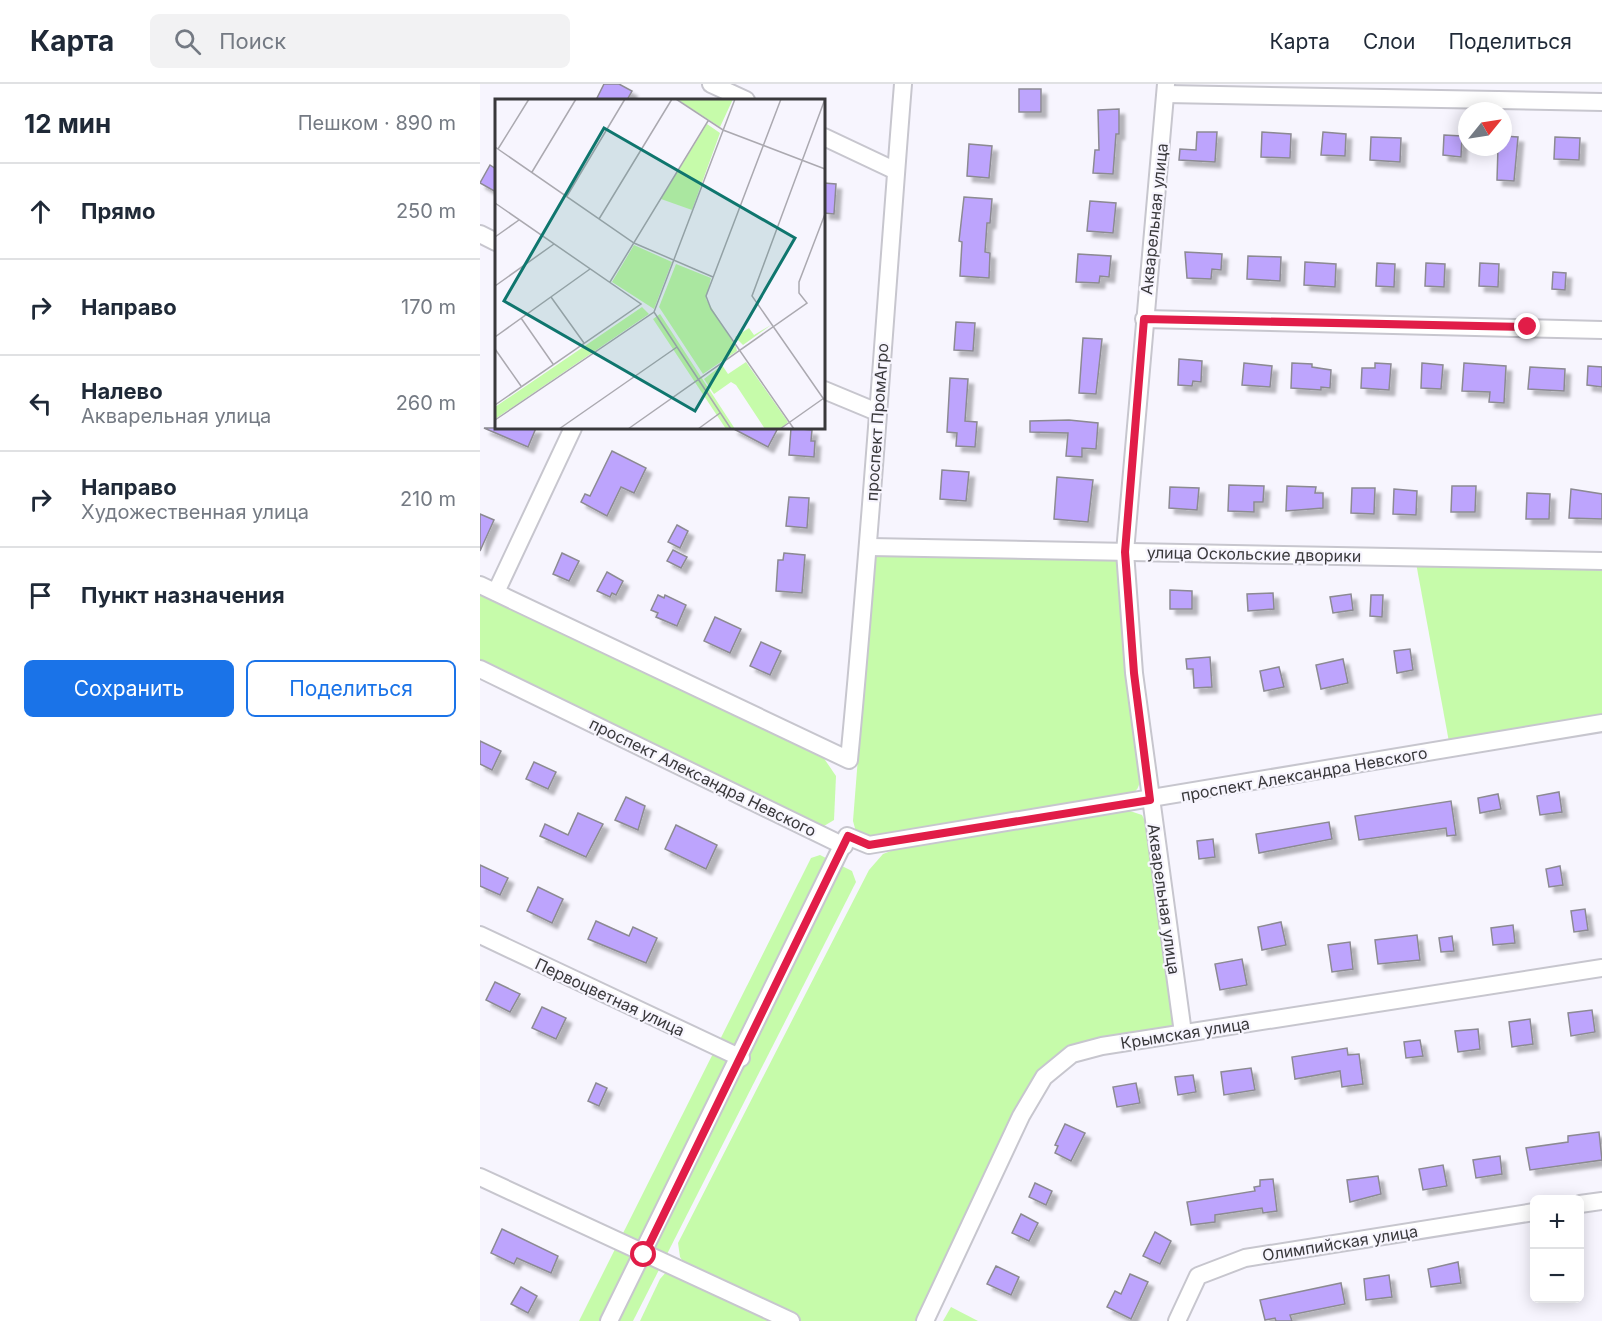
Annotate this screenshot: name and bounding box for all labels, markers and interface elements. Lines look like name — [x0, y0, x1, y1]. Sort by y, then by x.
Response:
search box — [150, 14, 570, 68]
text: Карта — [30, 24, 114, 58]
icon: search — [171, 25, 204, 58]
text: Поиск — [219, 28, 286, 54]
text: Карта — [1270, 29, 1330, 54]
text: Слои — [1363, 29, 1415, 54]
text: Поделиться — [1448, 29, 1572, 54]
inset map — [495, 99, 825, 429]
north arrow — [1458, 102, 1512, 156]
text: 12 мин — [24, 108, 111, 139]
text: Пешком · 890 m — [298, 111, 456, 135]
street label: Акварельная улица — [1136, 142, 1172, 296]
icon: ahead — [24, 195, 57, 228]
text: Прямо — [81, 198, 155, 224]
text: 250 m — [396, 199, 456, 223]
icon: right — [24, 291, 57, 324]
text: Направо — [81, 294, 177, 320]
text: 170 m — [401, 295, 456, 319]
route end — [1514, 313, 1540, 339]
street label: проспект ПромАгро — [861, 342, 893, 502]
text: Налево — [81, 378, 163, 404]
icon: left — [24, 387, 57, 420]
text: 260 m — [396, 391, 456, 415]
text: Акварельная улица — [81, 404, 271, 428]
text: Направо — [81, 474, 177, 500]
icon: right — [24, 483, 57, 516]
text: 210 m — [400, 487, 456, 511]
text: Художественная улица — [81, 500, 309, 524]
street label: улица Оскольские дворики — [1147, 542, 1361, 566]
icon: arrive — [24, 579, 57, 612]
text: Пункт назначения — [81, 582, 285, 608]
button: Сохранить — [24, 660, 234, 717]
button: Поделиться — [246, 660, 456, 717]
street label: проспект Александра Невского — [586, 713, 820, 841]
street label: проспект Александра Невского — [1179, 742, 1429, 806]
street label: Акварельная улица — [1144, 822, 1184, 976]
street label: Первоцветная улица — [532, 954, 688, 1040]
street label: Крымская улица — [1119, 1013, 1251, 1053]
map controls — [1530, 1195, 1584, 1303]
button: + — [1530, 1195, 1584, 1249]
street label: Олимпийская улица — [1261, 1221, 1419, 1265]
route start — [630, 1241, 656, 1267]
button: − — [1530, 1249, 1584, 1303]

